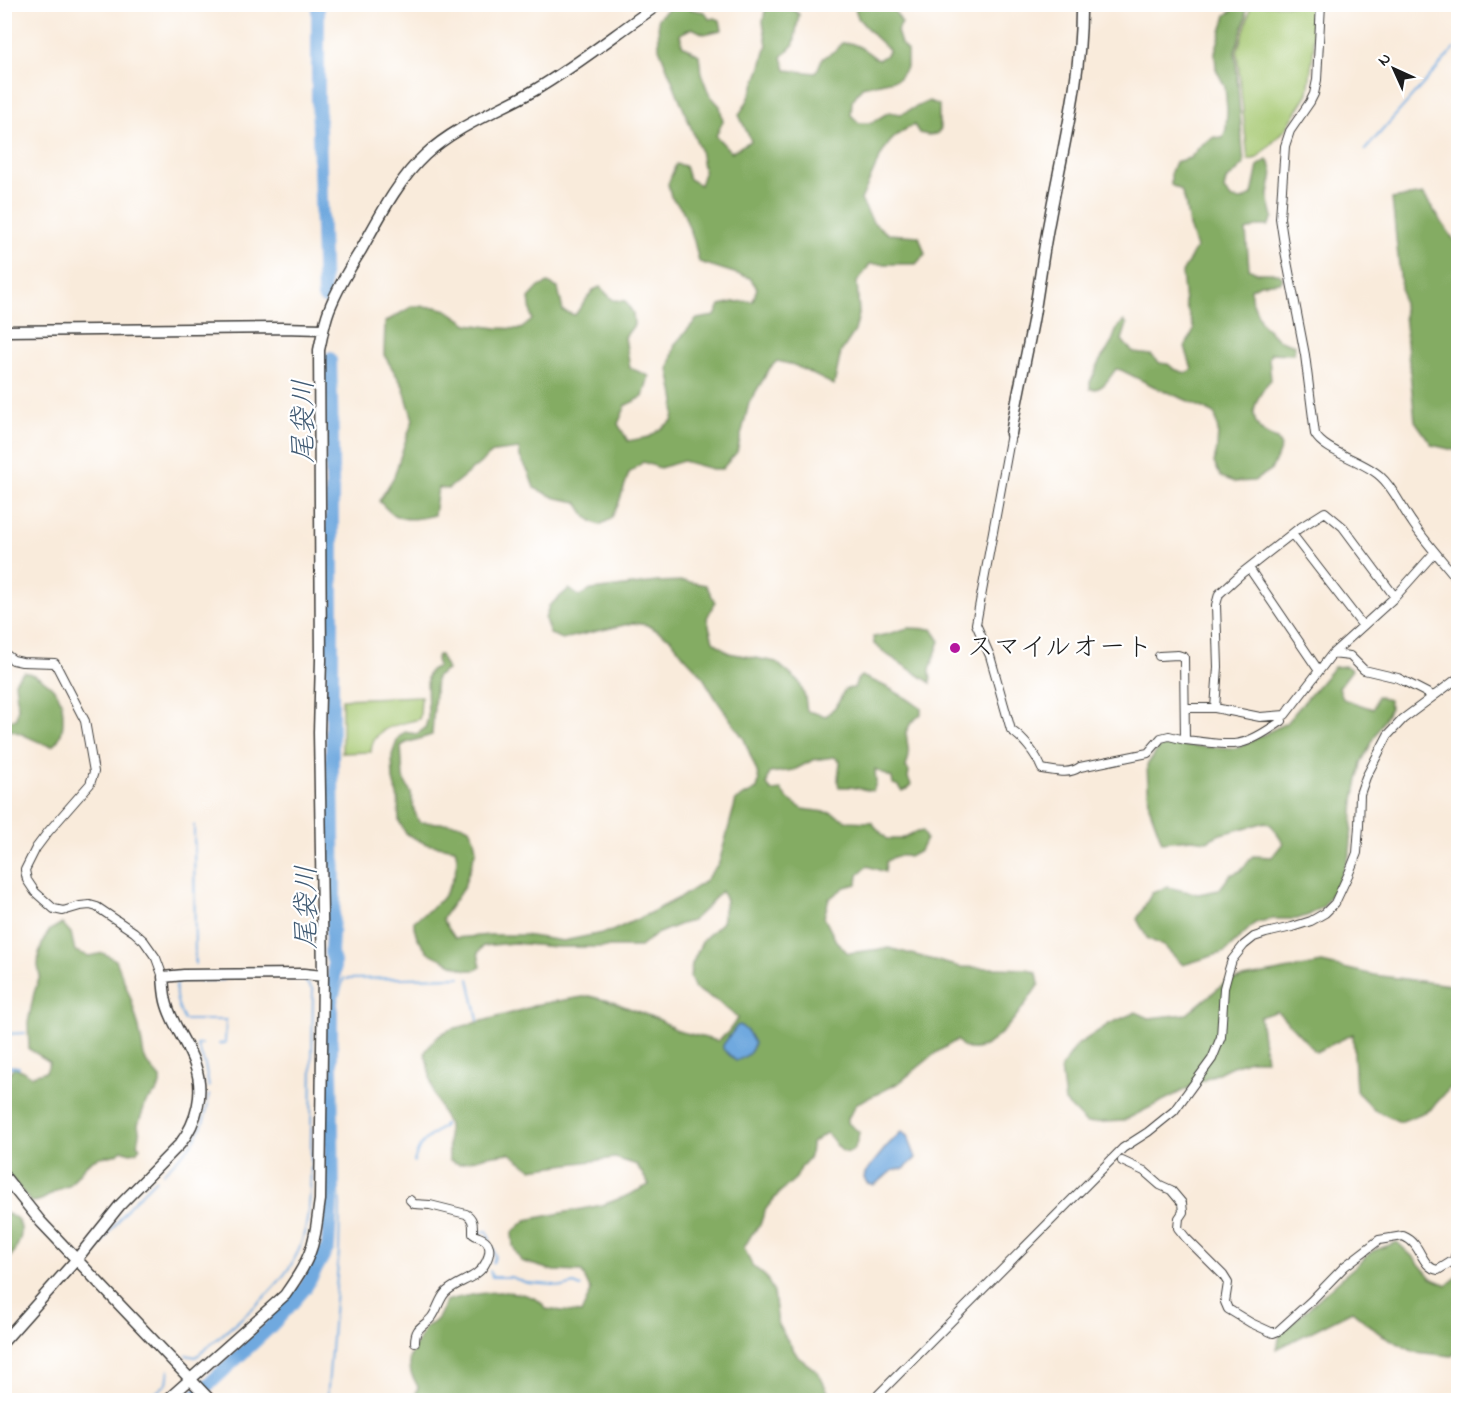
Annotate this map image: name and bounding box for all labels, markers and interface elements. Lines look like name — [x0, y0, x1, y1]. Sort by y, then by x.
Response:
north arrow — [1364, 39, 1424, 99]
text: N — [1372, 47, 1397, 72]
water label: 尾袋川 — [285, 379, 326, 463]
place label: スマイルオート — [967, 629, 1153, 668]
marker: スマイルオート — [948, 641, 962, 655]
water label: 尾袋川 — [288, 865, 329, 949]

